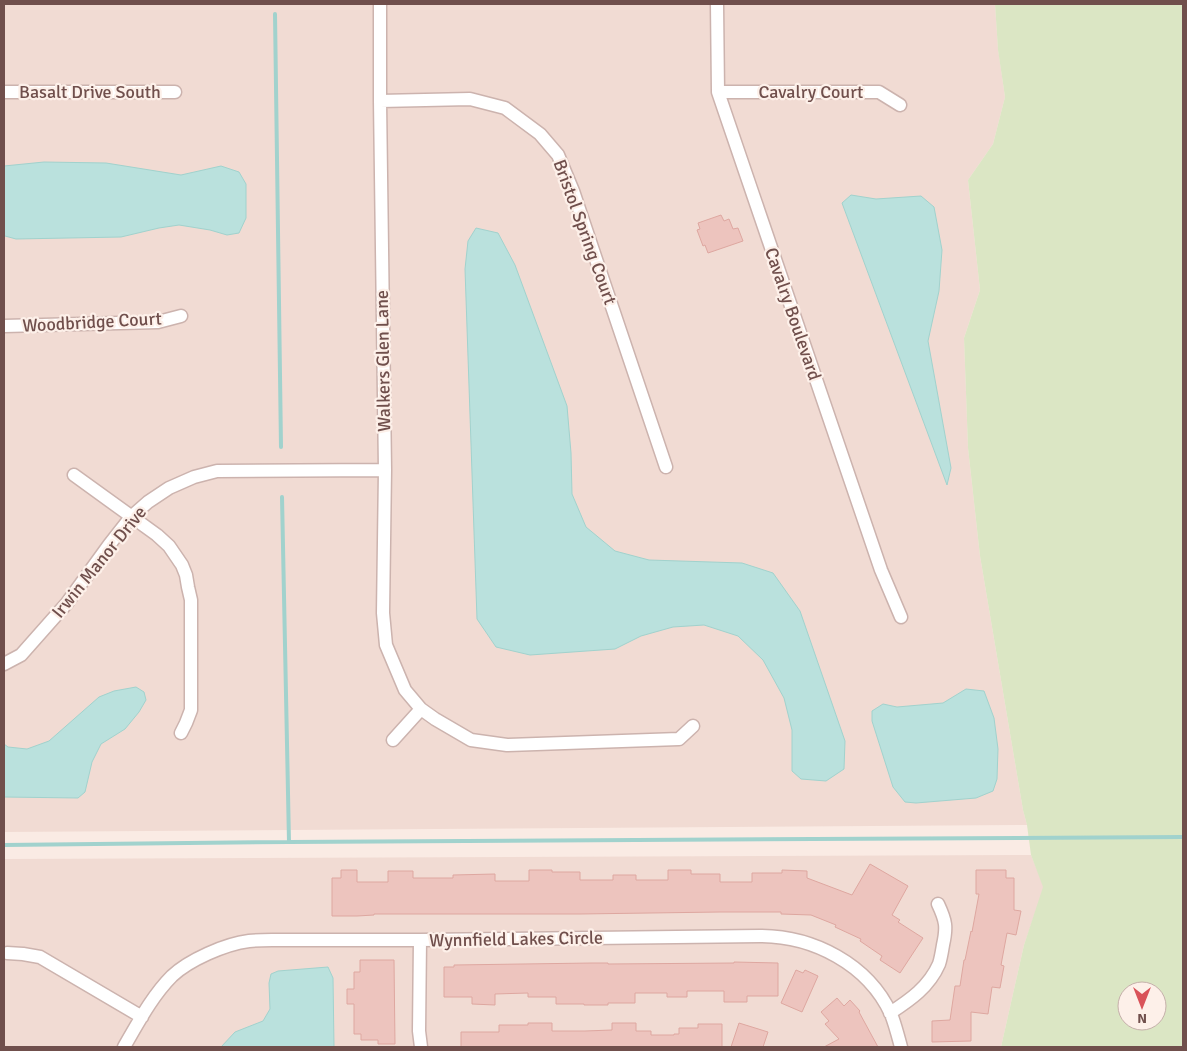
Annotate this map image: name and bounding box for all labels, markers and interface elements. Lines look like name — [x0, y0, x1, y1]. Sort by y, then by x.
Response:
street label: Basalt Drive South — [19, 81, 161, 103]
street label: Cavalry Court — [759, 81, 863, 103]
street label: Bristol Spring Court — [549, 156, 621, 308]
street label: Cavalry Boulevard — [760, 245, 826, 383]
street label: Walkers Glen Lane — [371, 290, 395, 432]
street label: Woodbridge Court — [22, 307, 162, 337]
street label: Irwin Manor Drive — [47, 502, 151, 622]
street label: Wynnfield Lakes Circle — [429, 926, 603, 952]
north arrow — [1117, 981, 1167, 1031]
text: N — [1137, 1010, 1147, 1027]

